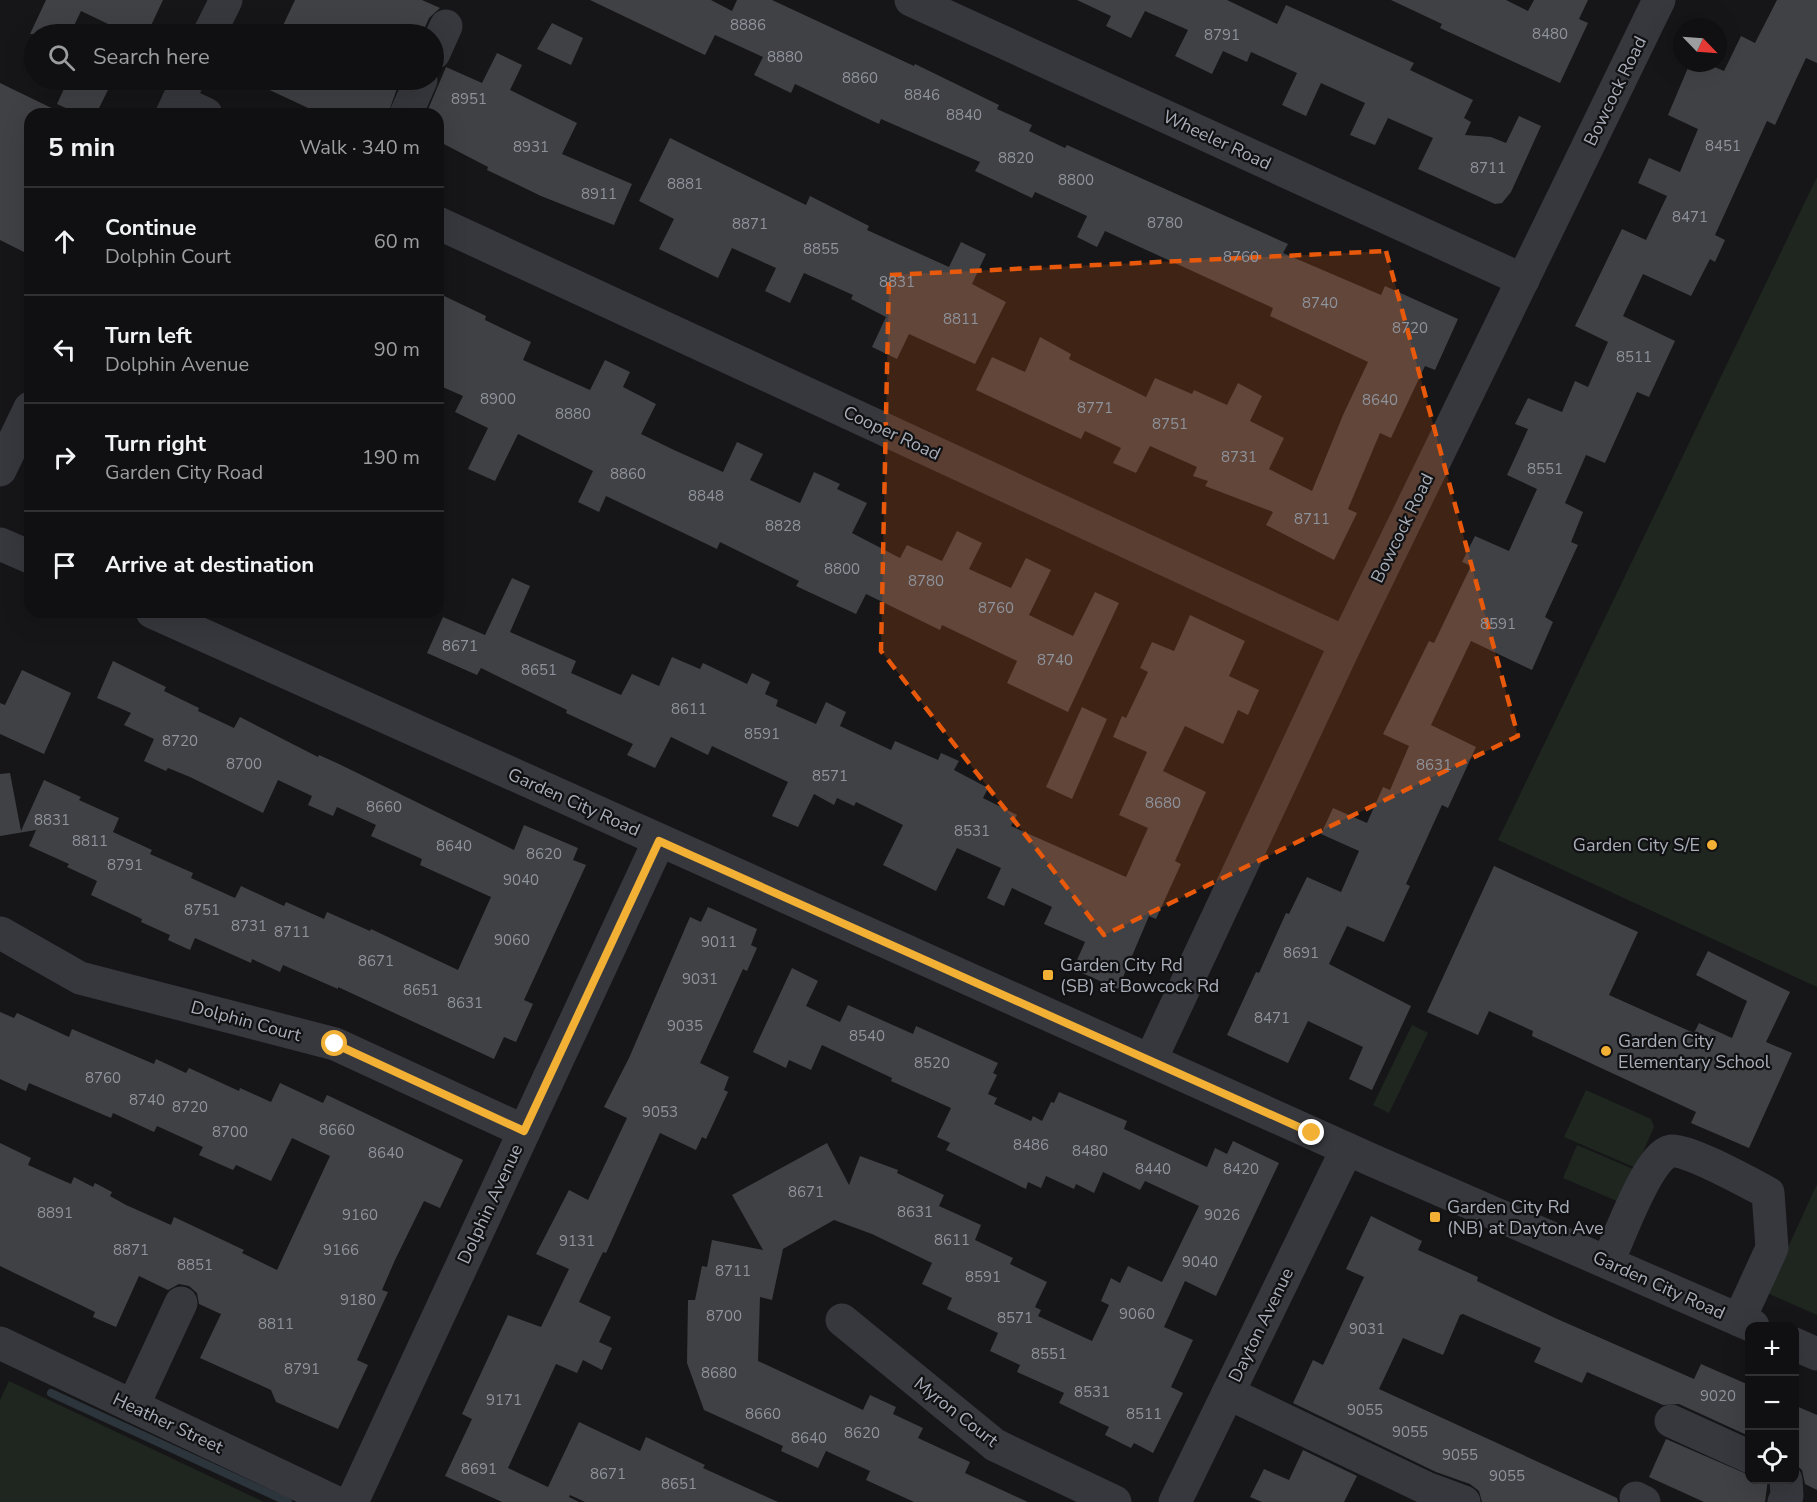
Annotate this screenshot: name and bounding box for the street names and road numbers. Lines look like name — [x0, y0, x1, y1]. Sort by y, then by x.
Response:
street label: Bowcock Road — [1578, 32, 1652, 150]
street label: Wheeler Road — [1159, 104, 1275, 176]
street label: Cooper Road — [840, 400, 944, 466]
street label: Bowcock Road — [1365, 469, 1439, 587]
street label: Garden City Road — [504, 762, 644, 842]
street label: Dolphin Court — [188, 995, 304, 1047]
street label: Dolphin Avenue — [452, 1140, 528, 1268]
street label: Garden City Road — [1589, 1245, 1729, 1325]
street label: Dayton Avenue — [1223, 1264, 1299, 1386]
street label: Myron Court — [909, 1372, 1004, 1453]
street label: Heather Street — [109, 1387, 228, 1459]

